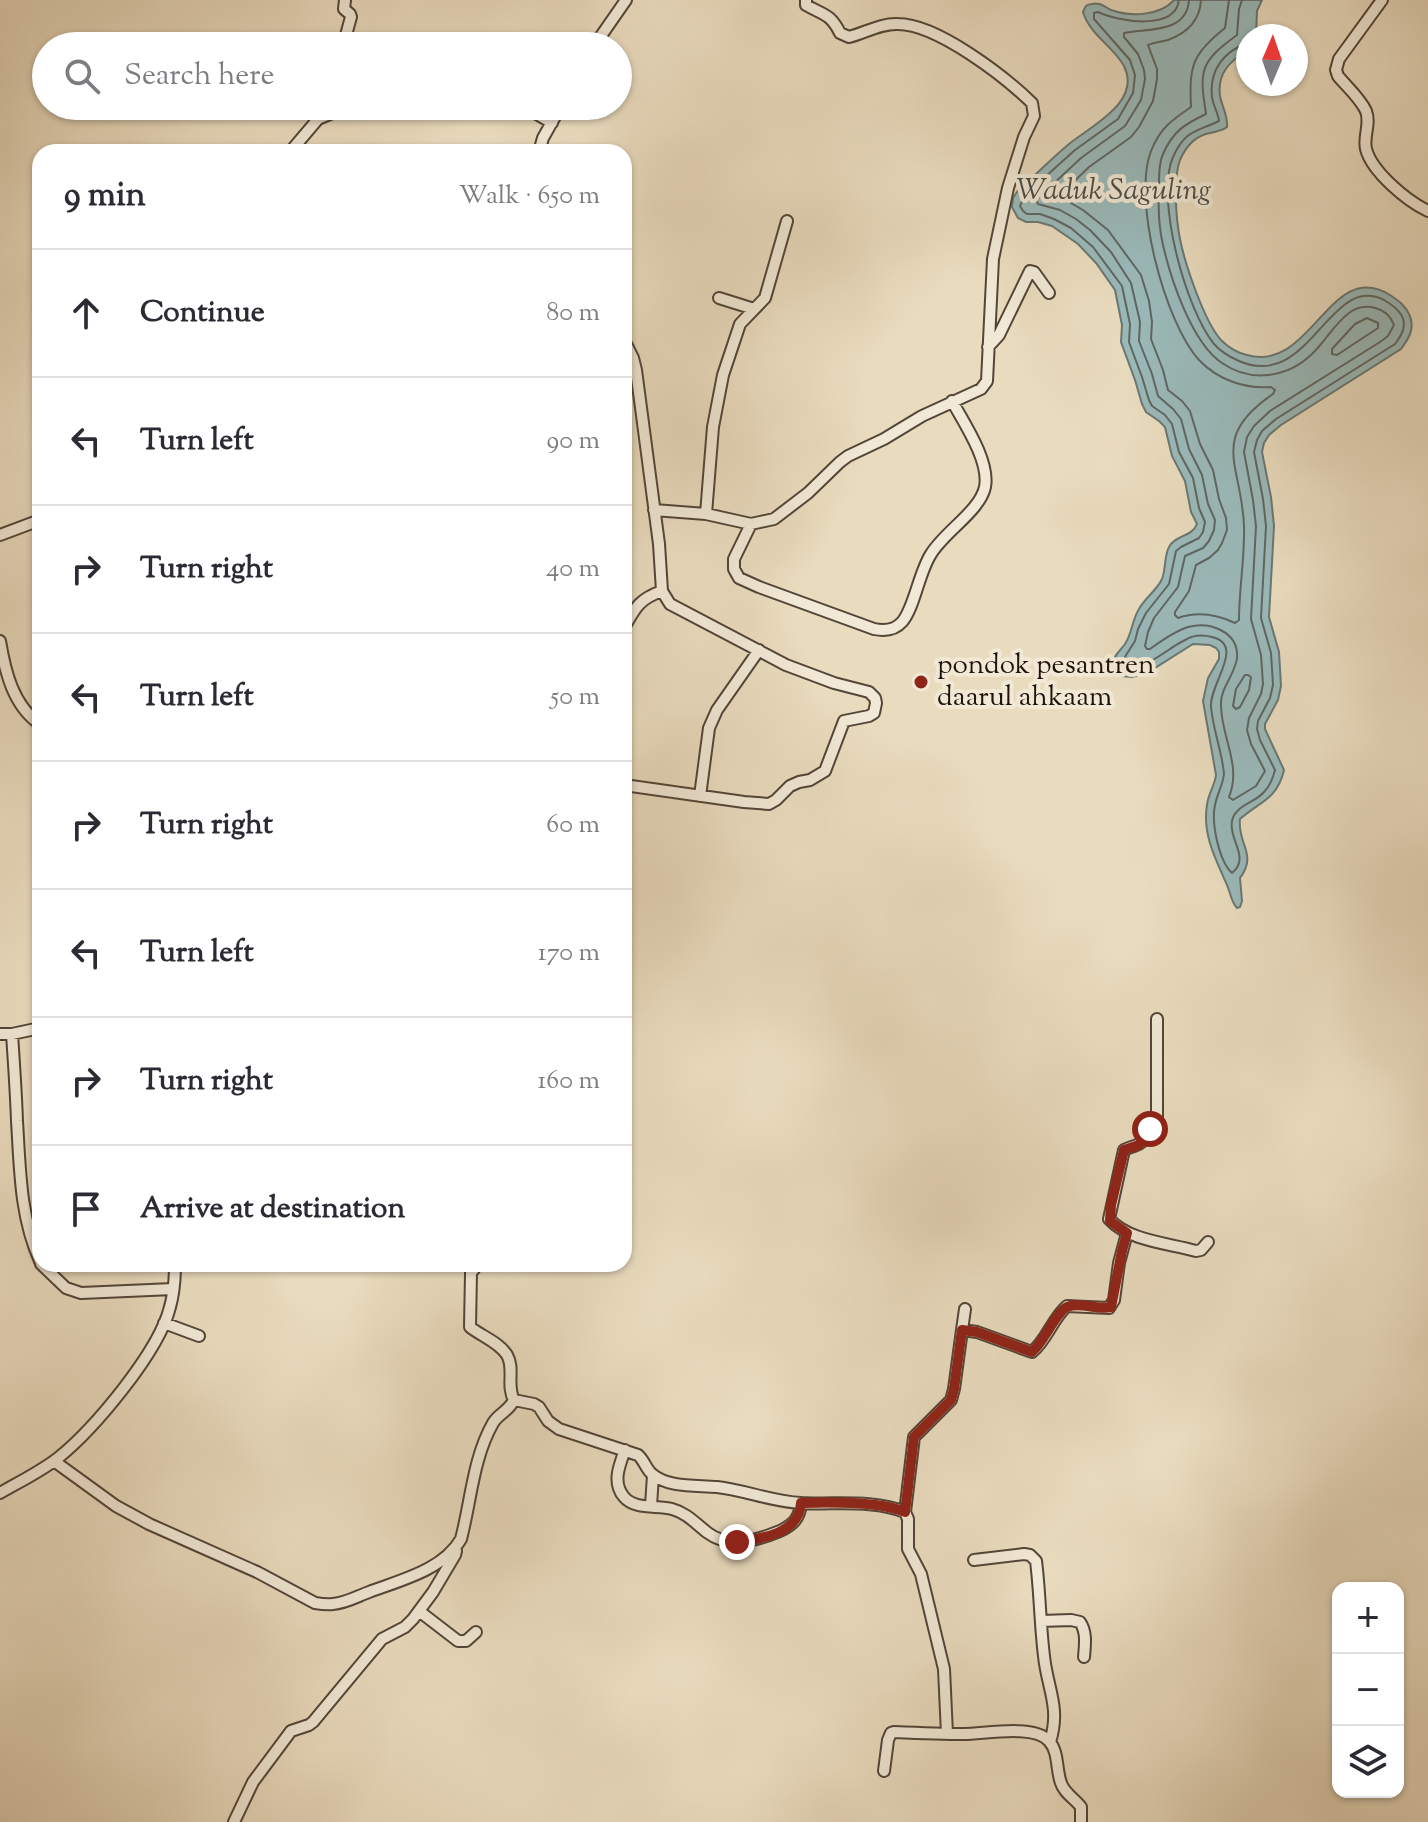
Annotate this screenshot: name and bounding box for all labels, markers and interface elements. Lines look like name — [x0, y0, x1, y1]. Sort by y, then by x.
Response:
north arrow — [1236, 24, 1308, 96]
search box — [32, 32, 632, 120]
icon: search — [60, 54, 104, 98]
text: Search here — [124, 55, 274, 98]
water label: Waduk Saguling — [1016, 170, 1212, 213]
text: 9 min — [64, 172, 146, 221]
text: Walk · 650 m — [459, 178, 600, 215]
icon: ahead — [64, 291, 108, 335]
text: Continue — [140, 292, 265, 335]
text: 80 m — [546, 295, 600, 332]
icon: left — [64, 419, 108, 463]
text: Turn left — [140, 420, 254, 463]
text: 90 m — [547, 423, 600, 460]
icon: right — [64, 547, 108, 591]
text: Turn right — [140, 548, 273, 591]
text: 40 m — [546, 551, 600, 588]
place label: pondok pesantren daarul ahkaam — [937, 646, 1155, 718]
marker: pondok pesantren daarul ahkaam — [912, 673, 930, 691]
icon: left — [64, 675, 108, 719]
text: Turn left — [140, 676, 254, 719]
text: 50 m — [550, 679, 600, 716]
icon: right — [64, 803, 108, 847]
text: Turn right — [140, 804, 273, 847]
text: 60 m — [546, 807, 600, 844]
icon: left — [64, 931, 108, 975]
text: Turn left — [140, 932, 254, 975]
text: 170 m — [538, 935, 600, 972]
icon: right — [64, 1059, 108, 1103]
text: Turn right — [140, 1060, 273, 1103]
text: 160 m — [537, 1063, 600, 1100]
route start — [1132, 1111, 1168, 1147]
icon: arrive — [64, 1187, 108, 1231]
text: Arrive at destination — [140, 1188, 405, 1231]
route end — [719, 1524, 755, 1560]
map controls — [1332, 1582, 1404, 1798]
button: + — [1332, 1582, 1404, 1654]
button: − — [1332, 1654, 1404, 1726]
button: layers — [1332, 1726, 1404, 1798]

